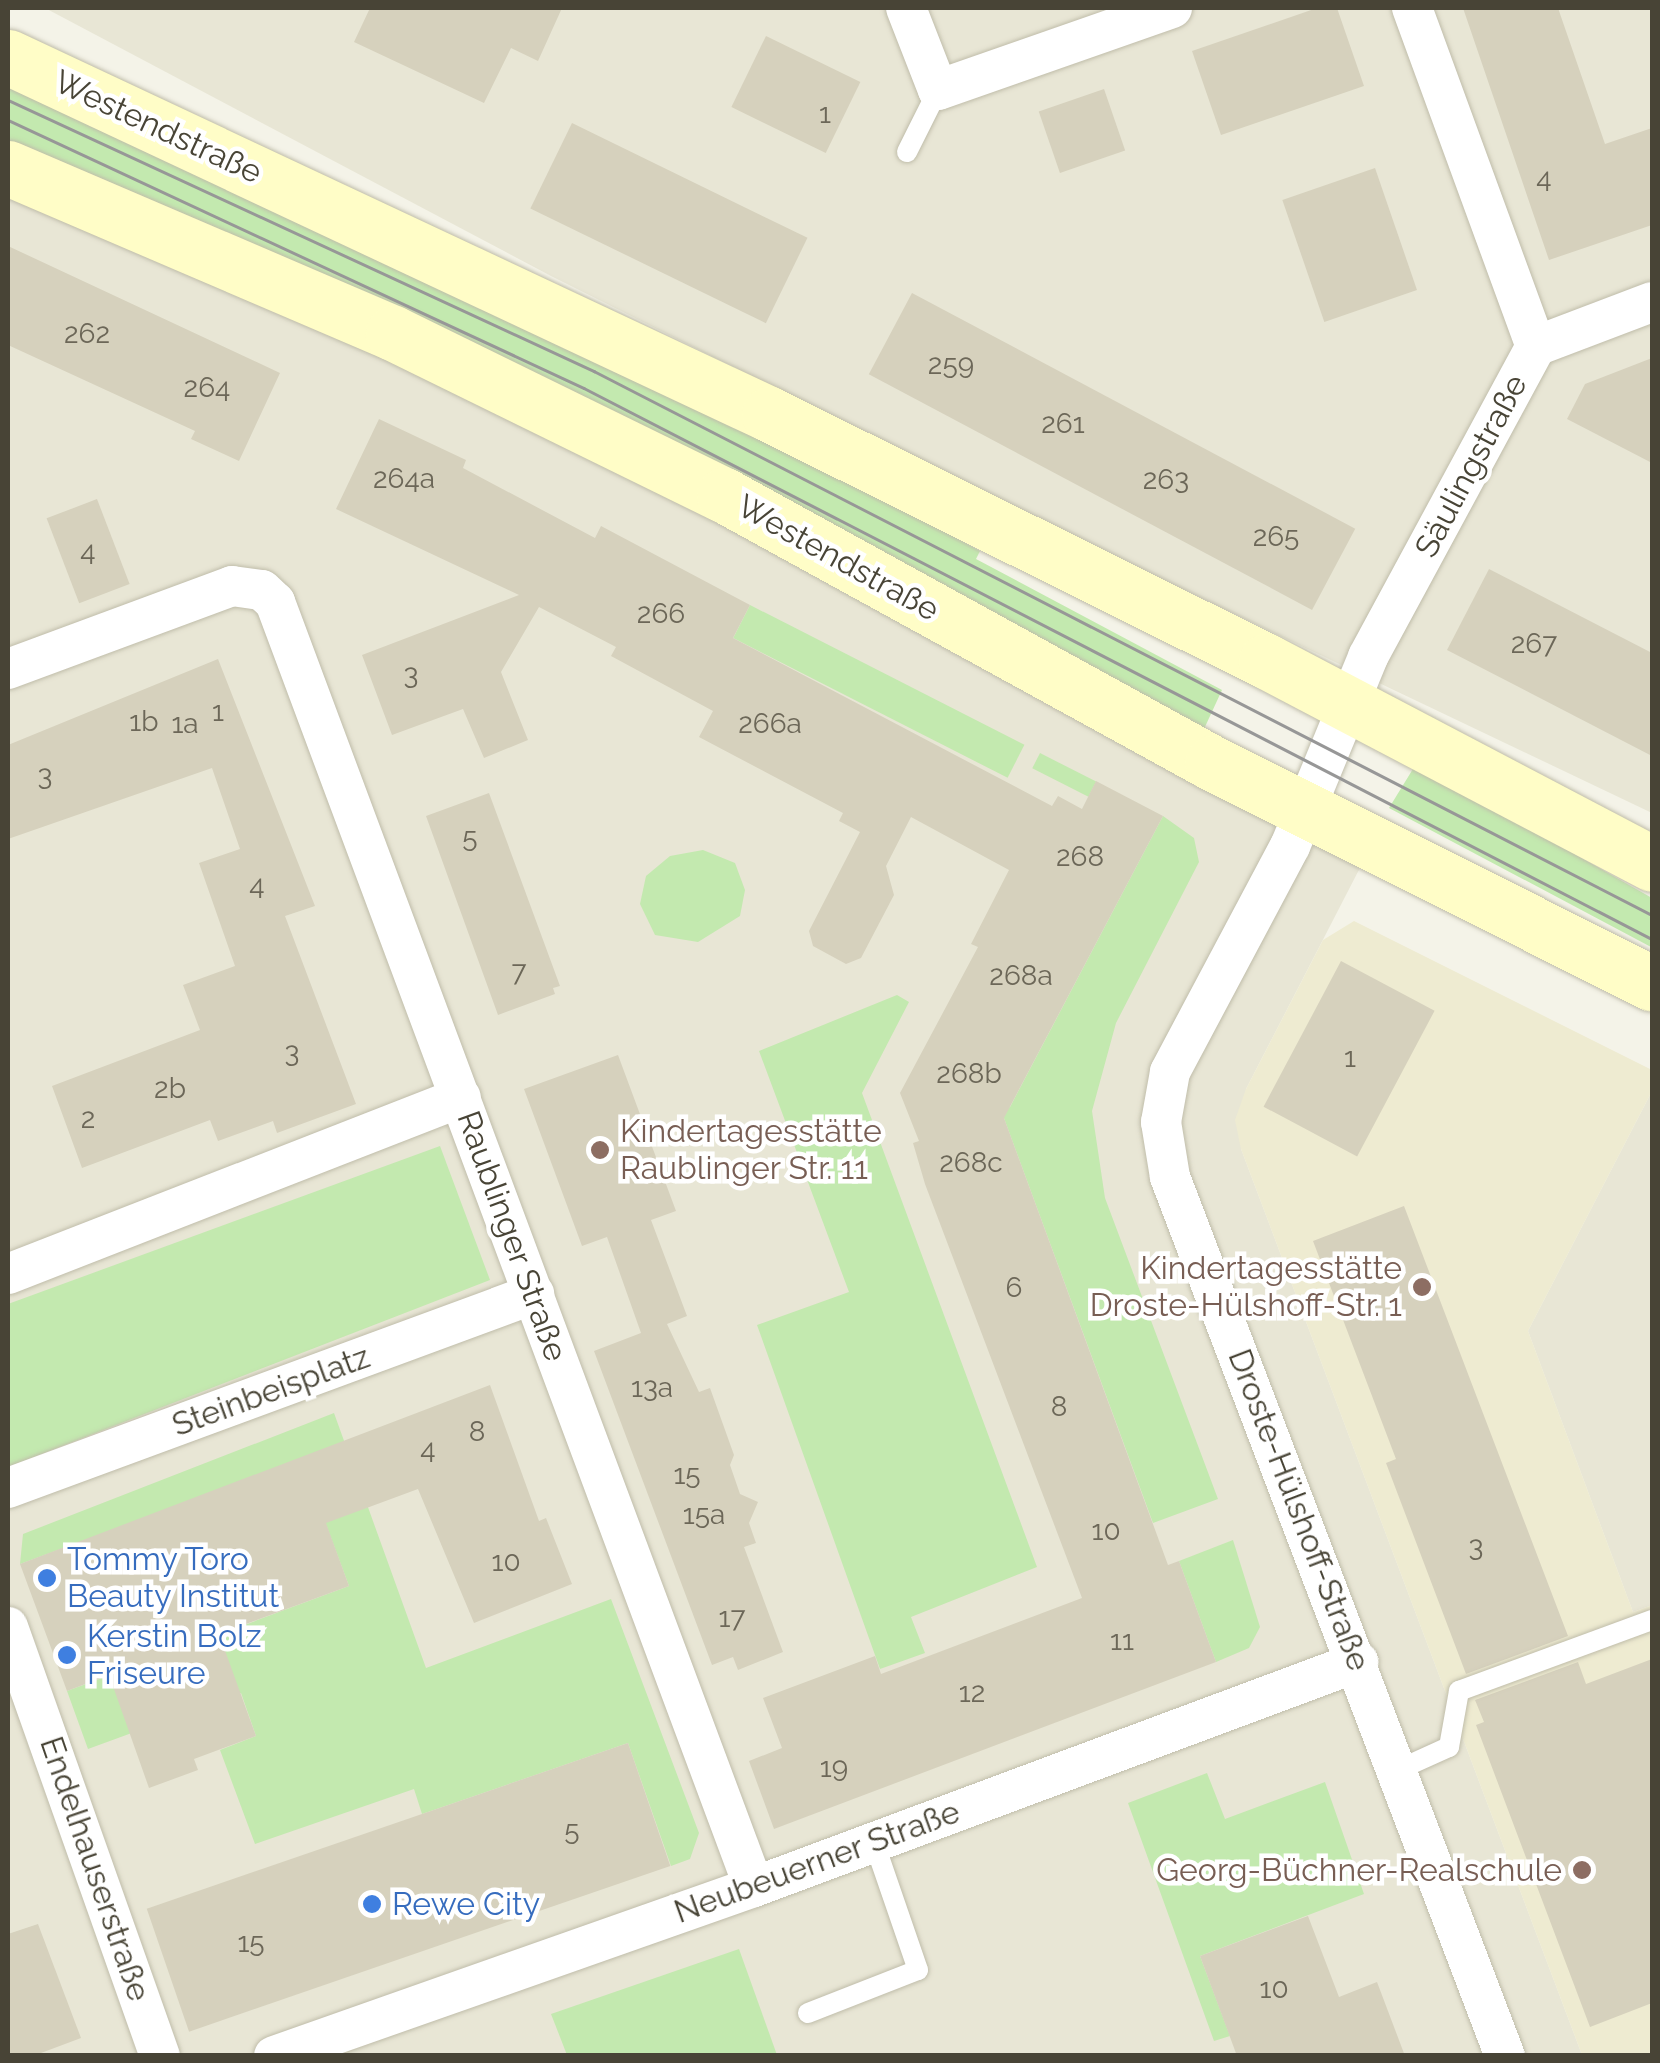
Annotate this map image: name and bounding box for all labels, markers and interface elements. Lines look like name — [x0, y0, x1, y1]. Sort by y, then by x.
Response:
street label: Westendstraße — [48, 62, 268, 192]
house number: 1 — [819, 97, 831, 131]
house number: 4 — [1536, 161, 1552, 195]
house number: 262 — [64, 317, 110, 351]
house number: 259 — [928, 348, 974, 382]
street label: Säulingstraße — [1407, 368, 1535, 564]
house number: 264 — [184, 371, 230, 405]
house number: 261 — [1041, 407, 1085, 441]
house number: 264a — [373, 462, 435, 496]
house number: 263 — [1143, 463, 1189, 497]
street label: Westendstraße — [730, 487, 946, 629]
house number: 265 — [1253, 520, 1299, 554]
house number: 4 — [80, 534, 96, 568]
house number: 266 — [637, 597, 685, 631]
house number: 267 — [1511, 627, 1557, 661]
house number: 3 — [404, 658, 418, 692]
house number: 1 — [212, 695, 224, 729]
house number: 1b — [129, 705, 159, 739]
house number: 1a — [171, 707, 199, 741]
house number: 266a — [738, 707, 802, 741]
house number: 3 — [38, 759, 52, 793]
house number: 5 — [462, 821, 478, 855]
house number: 268 — [1056, 840, 1104, 874]
house number: 4 — [249, 868, 265, 902]
house number: 7 — [512, 955, 526, 989]
house number: 268a — [989, 959, 1053, 993]
house number: 3 — [285, 1036, 299, 1070]
house number: 1 — [1344, 1041, 1356, 1075]
house number: 268b — [936, 1057, 1002, 1091]
house number: 2b — [154, 1072, 186, 1106]
house number: 2 — [81, 1102, 95, 1136]
street label: Raublinger Straße — [449, 1105, 575, 1367]
place label: Kindertagesstätte Raublinger Str. 11 — [620, 1113, 882, 1188]
marker: Kindertagesstätte Raublinger Str. 11 — [589, 1139, 611, 1161]
house number: 268c — [939, 1146, 1003, 1180]
place label: Kindertagesstätte Droste-Hülshoff-Str. 1 — [1090, 1250, 1402, 1325]
house number: 6 — [1006, 1271, 1022, 1305]
marker: Kindertagesstätte Droste-Hülshoff-Str. 1 — [1411, 1276, 1433, 1298]
street label: Steinbeisplatz — [167, 1338, 375, 1444]
street label: Droste-Hülshoff-Straße — [1220, 1344, 1378, 1676]
house number: 13a — [631, 1371, 673, 1405]
house number: 8 — [1051, 1390, 1067, 1424]
house number: 8 — [469, 1415, 485, 1449]
house number: 4 — [420, 1432, 436, 1466]
house number: 15 — [673, 1458, 701, 1492]
house number: 15a — [683, 1498, 725, 1532]
house number: 10 — [1091, 1514, 1121, 1548]
house number: 3 — [1469, 1530, 1483, 1564]
place label: Tommy Toro Beauty Institut — [67, 1541, 280, 1616]
house number: 10 — [491, 1545, 521, 1579]
marker: Tommy Toro Beauty Institut — [36, 1567, 58, 1589]
house number: 17 — [719, 1601, 745, 1635]
place label: Kerstin Bolz Friseure — [87, 1618, 261, 1693]
house number: 11 — [1110, 1624, 1134, 1658]
marker: Kerstin Bolz Friseure — [56, 1644, 78, 1666]
house number: 12 — [959, 1676, 985, 1710]
street label: Endelhauserstraße — [32, 1732, 158, 2006]
house number: 19 — [820, 1751, 848, 1785]
street label: Neubeuerner Straße — [669, 1792, 965, 1932]
house number: 5 — [564, 1814, 580, 1848]
place label: Georg-Büchner-Realschule — [1156, 1851, 1562, 1889]
marker: Georg-Büchner-Realschule — [1571, 1859, 1593, 1881]
place label: Rewe City — [392, 1885, 540, 1923]
marker: Rewe City — [361, 1893, 383, 1915]
house number: 15 — [237, 1926, 265, 1960]
house number: 10 — [1259, 1972, 1289, 2006]

